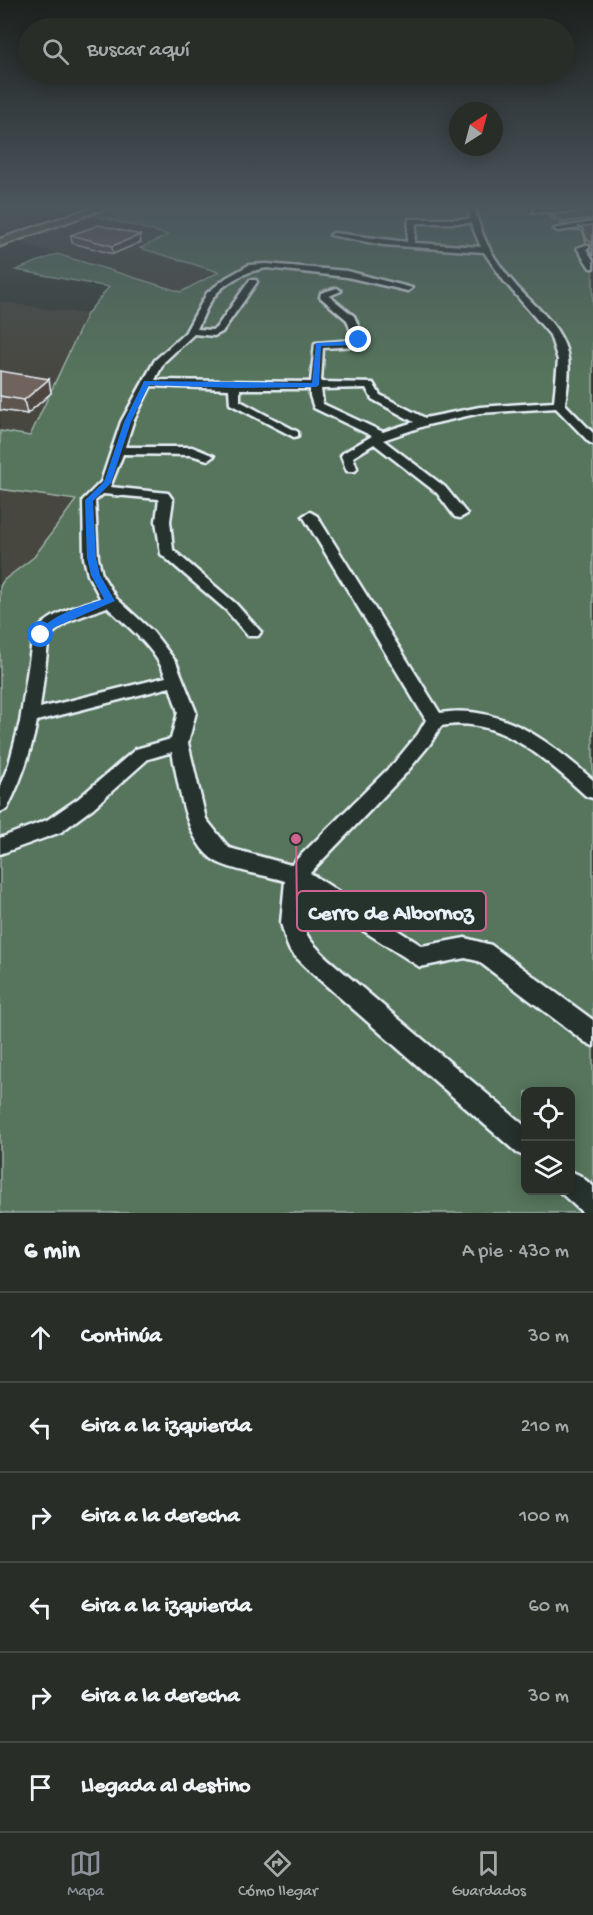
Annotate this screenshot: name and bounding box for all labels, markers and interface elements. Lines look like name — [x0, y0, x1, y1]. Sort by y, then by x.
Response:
search box — [18, 18, 575, 84]
icon: search — [39, 35, 72, 68]
text: Buscar aquí — [87, 38, 190, 64]
north arrow — [449, 102, 503, 156]
route end — [345, 326, 371, 352]
route start — [27, 621, 53, 647]
callout: Cerro de Albornoz — [297, 891, 486, 931]
text: Cerro de Albornoz — [307, 902, 475, 928]
map controls — [521, 1087, 575, 1195]
button: locate — [521, 1087, 575, 1141]
button: layers — [521, 1141, 575, 1195]
text: 6 min — [24, 1237, 80, 1268]
text: A pie · 430 m — [462, 1241, 569, 1264]
icon: ahead — [24, 1321, 57, 1354]
text: Continúa — [81, 1324, 162, 1350]
text: 30 m — [528, 1326, 569, 1349]
icon: left — [24, 1411, 57, 1444]
text: Gira a la izquierda — [81, 1414, 252, 1440]
text: 210 m — [521, 1416, 569, 1439]
icon: right — [24, 1501, 57, 1534]
text: Gira a la derecha — [81, 1504, 239, 1530]
text: 100 m — [519, 1506, 569, 1529]
icon: left — [24, 1591, 57, 1624]
text: Gira a la izquierda — [81, 1594, 252, 1620]
text: 60 m — [529, 1596, 569, 1619]
icon: right — [24, 1681, 57, 1714]
text: Gira a la derecha — [81, 1684, 239, 1710]
text: 30 m — [528, 1686, 569, 1709]
icon: arrive — [24, 1771, 57, 1804]
text: Llegada al destino — [81, 1774, 251, 1800]
tab: Mapa — [67, 1847, 104, 1902]
tab: Cómo llegar — [238, 1847, 318, 1902]
tab: Guardados — [452, 1847, 526, 1902]

